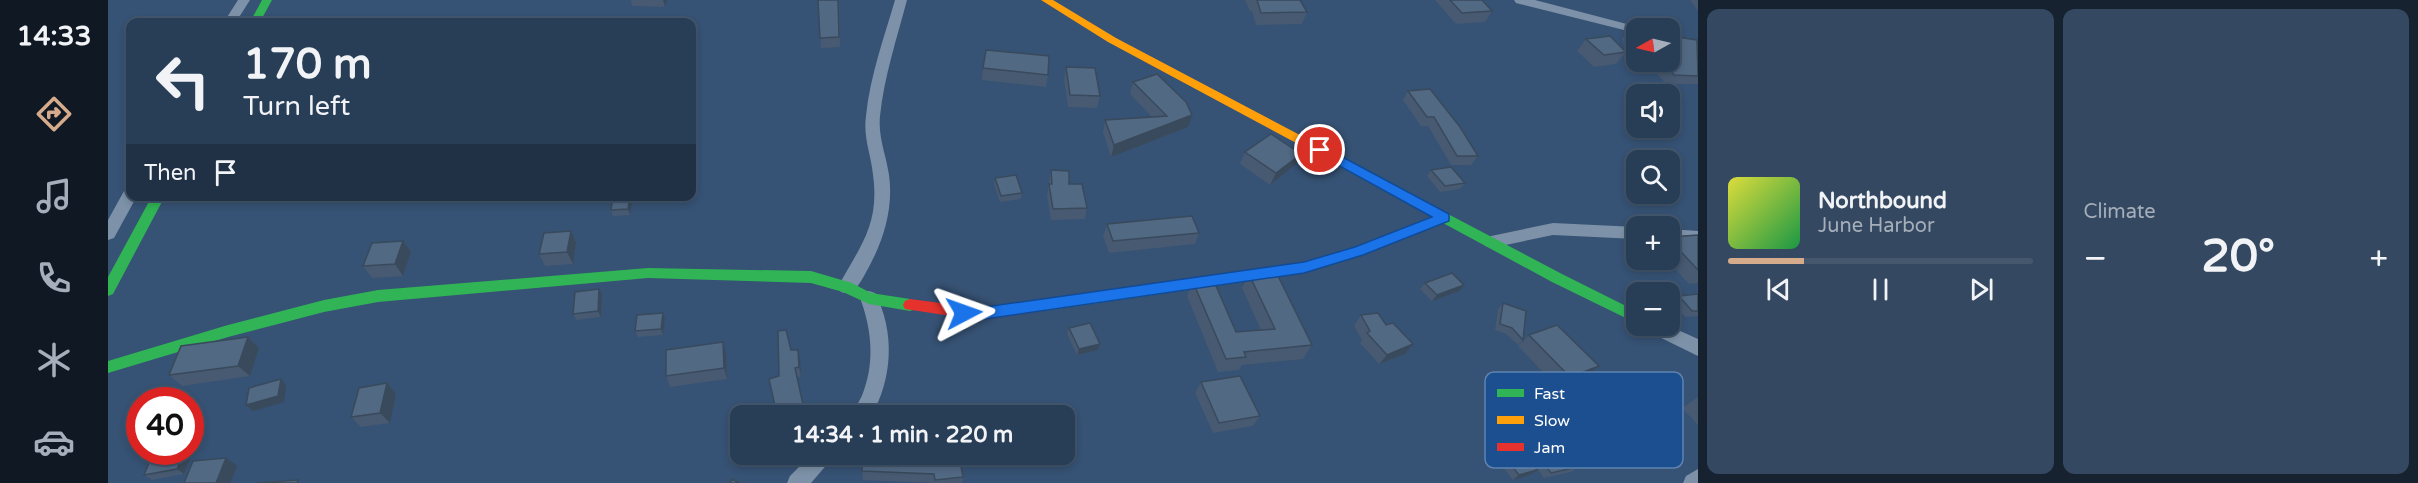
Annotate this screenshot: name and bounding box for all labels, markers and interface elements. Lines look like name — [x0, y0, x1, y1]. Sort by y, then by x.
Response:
north arrow — [1626, 18, 1680, 72]
map controls — [1626, 18, 1680, 336]
text: 14:33 — [17, 20, 91, 53]
text: 170 m — [243, 39, 372, 90]
icon: left — [144, 42, 222, 120]
button: sound — [1626, 84, 1680, 138]
text: Turn left — [243, 90, 350, 123]
icon: directions — [33, 93, 75, 135]
pin — [1294, 124, 1345, 175]
icon: arrive — [1303, 133, 1336, 166]
button: search — [1626, 150, 1680, 204]
icon: arrive — [209, 156, 242, 189]
text: Then — [144, 160, 197, 186]
icon: music — [33, 175, 75, 217]
text: Northbound — [1818, 188, 1947, 214]
text: Climate — [2084, 200, 2156, 224]
text: June Harbor — [1818, 214, 1935, 238]
button: + — [1626, 216, 1680, 270]
text: 20° — [2201, 230, 2275, 284]
text: − — [2084, 239, 2107, 278]
text: + — [2369, 239, 2388, 278]
icon: phone — [33, 257, 75, 299]
icon: previous — [1762, 273, 1795, 306]
icon: pause — [1864, 273, 1897, 306]
icon: next — [1965, 273, 1998, 306]
position arrow — [932, 281, 996, 345]
button: − — [1626, 282, 1680, 336]
icon: climate — [33, 339, 75, 381]
legend — [1485, 372, 1683, 468]
text: Fast — [1534, 384, 1565, 404]
speed limit sign: 40 — [126, 387, 204, 465]
text: Slow — [1534, 411, 1570, 431]
icon: car — [33, 421, 75, 463]
text: 14:34 · 1 min · 220 m — [792, 422, 1013, 448]
text: Jam — [1534, 438, 1565, 458]

